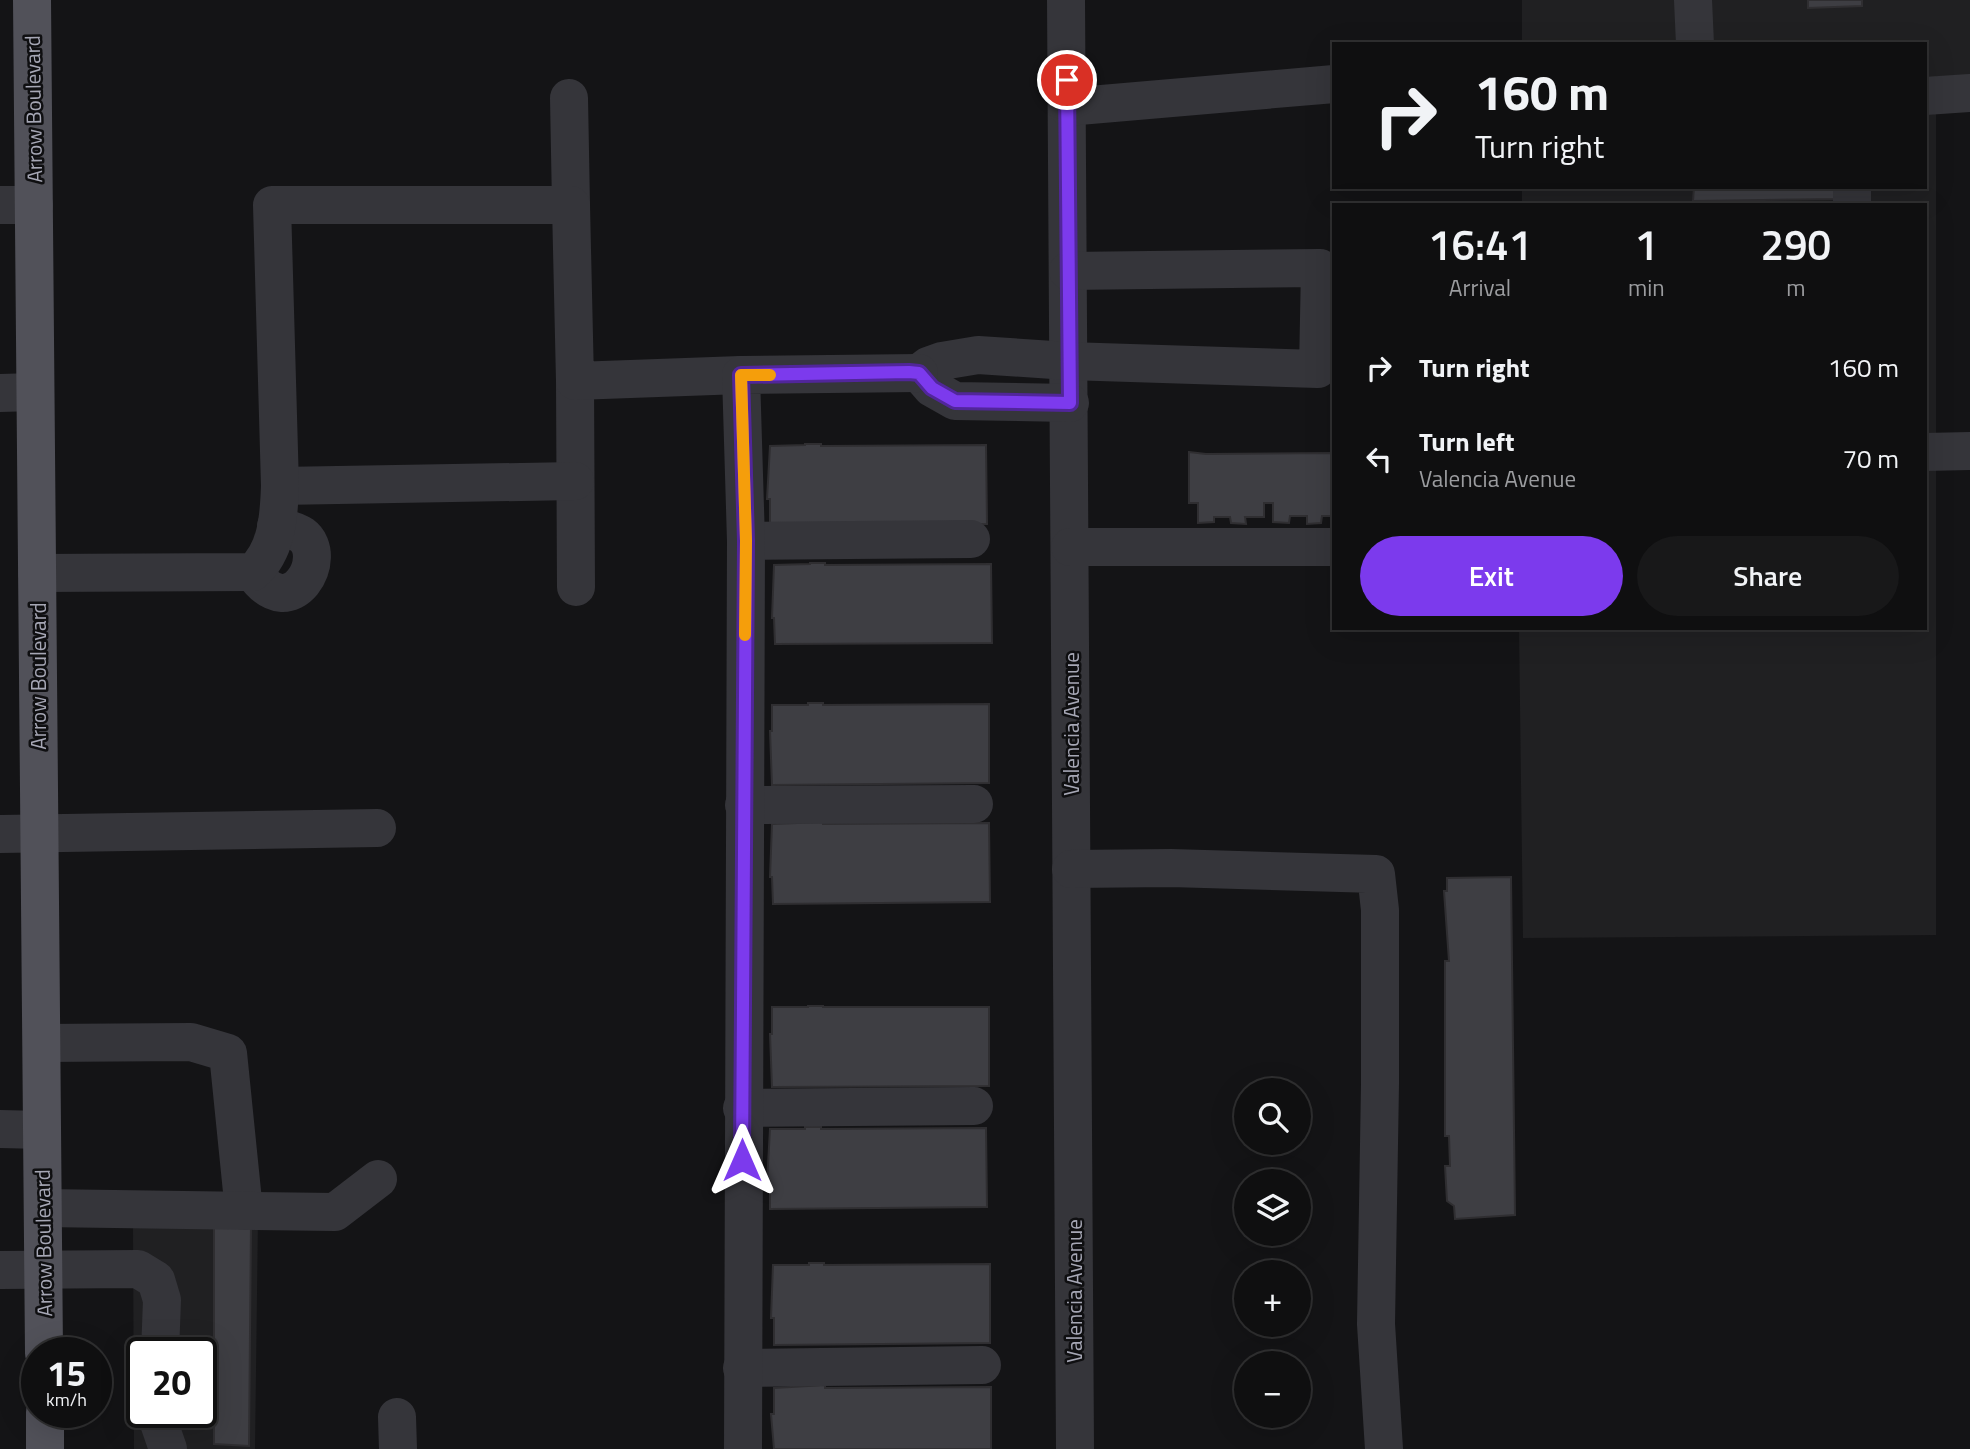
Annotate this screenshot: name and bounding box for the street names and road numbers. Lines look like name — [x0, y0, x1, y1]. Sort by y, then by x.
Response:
street label: Arrow Boulevard — [16, 35, 50, 183]
street label: Arrow Boulevard — [22, 602, 54, 750]
street label: Valencia Avenue — [1055, 652, 1087, 796]
street label: Arrow Boulevard — [26, 1169, 60, 1317]
street label: Valencia Avenue — [1058, 1219, 1090, 1363]

